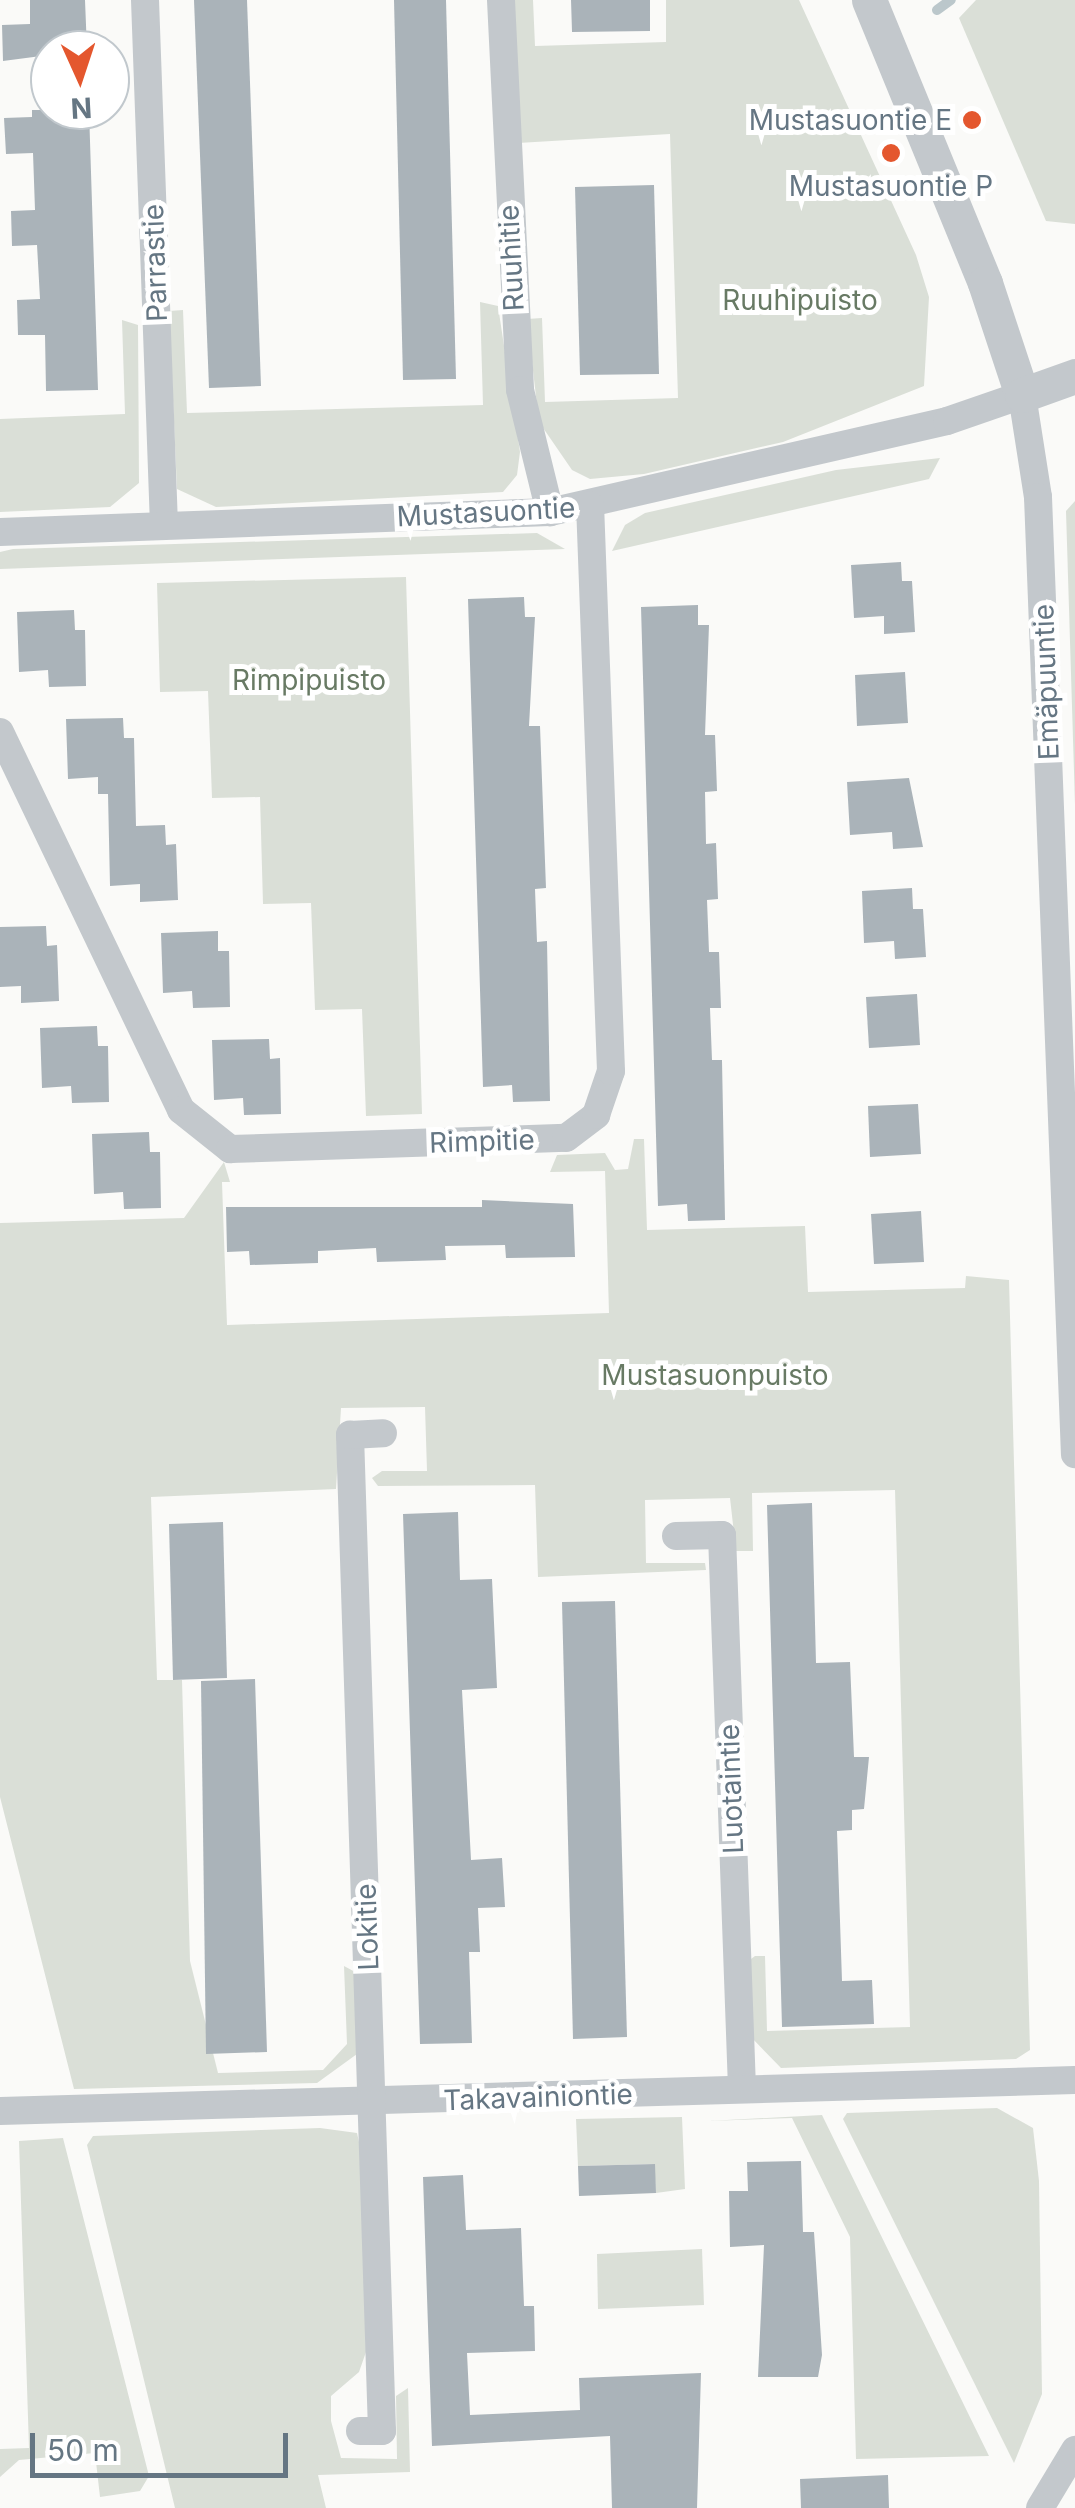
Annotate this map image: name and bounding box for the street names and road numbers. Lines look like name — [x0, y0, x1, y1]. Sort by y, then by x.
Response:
street label: Parrastie — [136, 204, 174, 322]
street label: Ruuhitie — [491, 204, 531, 312]
street label: Mustasuontie — [396, 491, 576, 533]
street label: Emäpuuntie — [1026, 603, 1066, 761]
street label: Rimpitie — [429, 1122, 535, 1160]
street label: Luotaintie — [712, 1724, 750, 1854]
street label: Lokitie — [349, 1883, 385, 1971]
street label: Takavainiontie — [443, 2077, 633, 2117]

